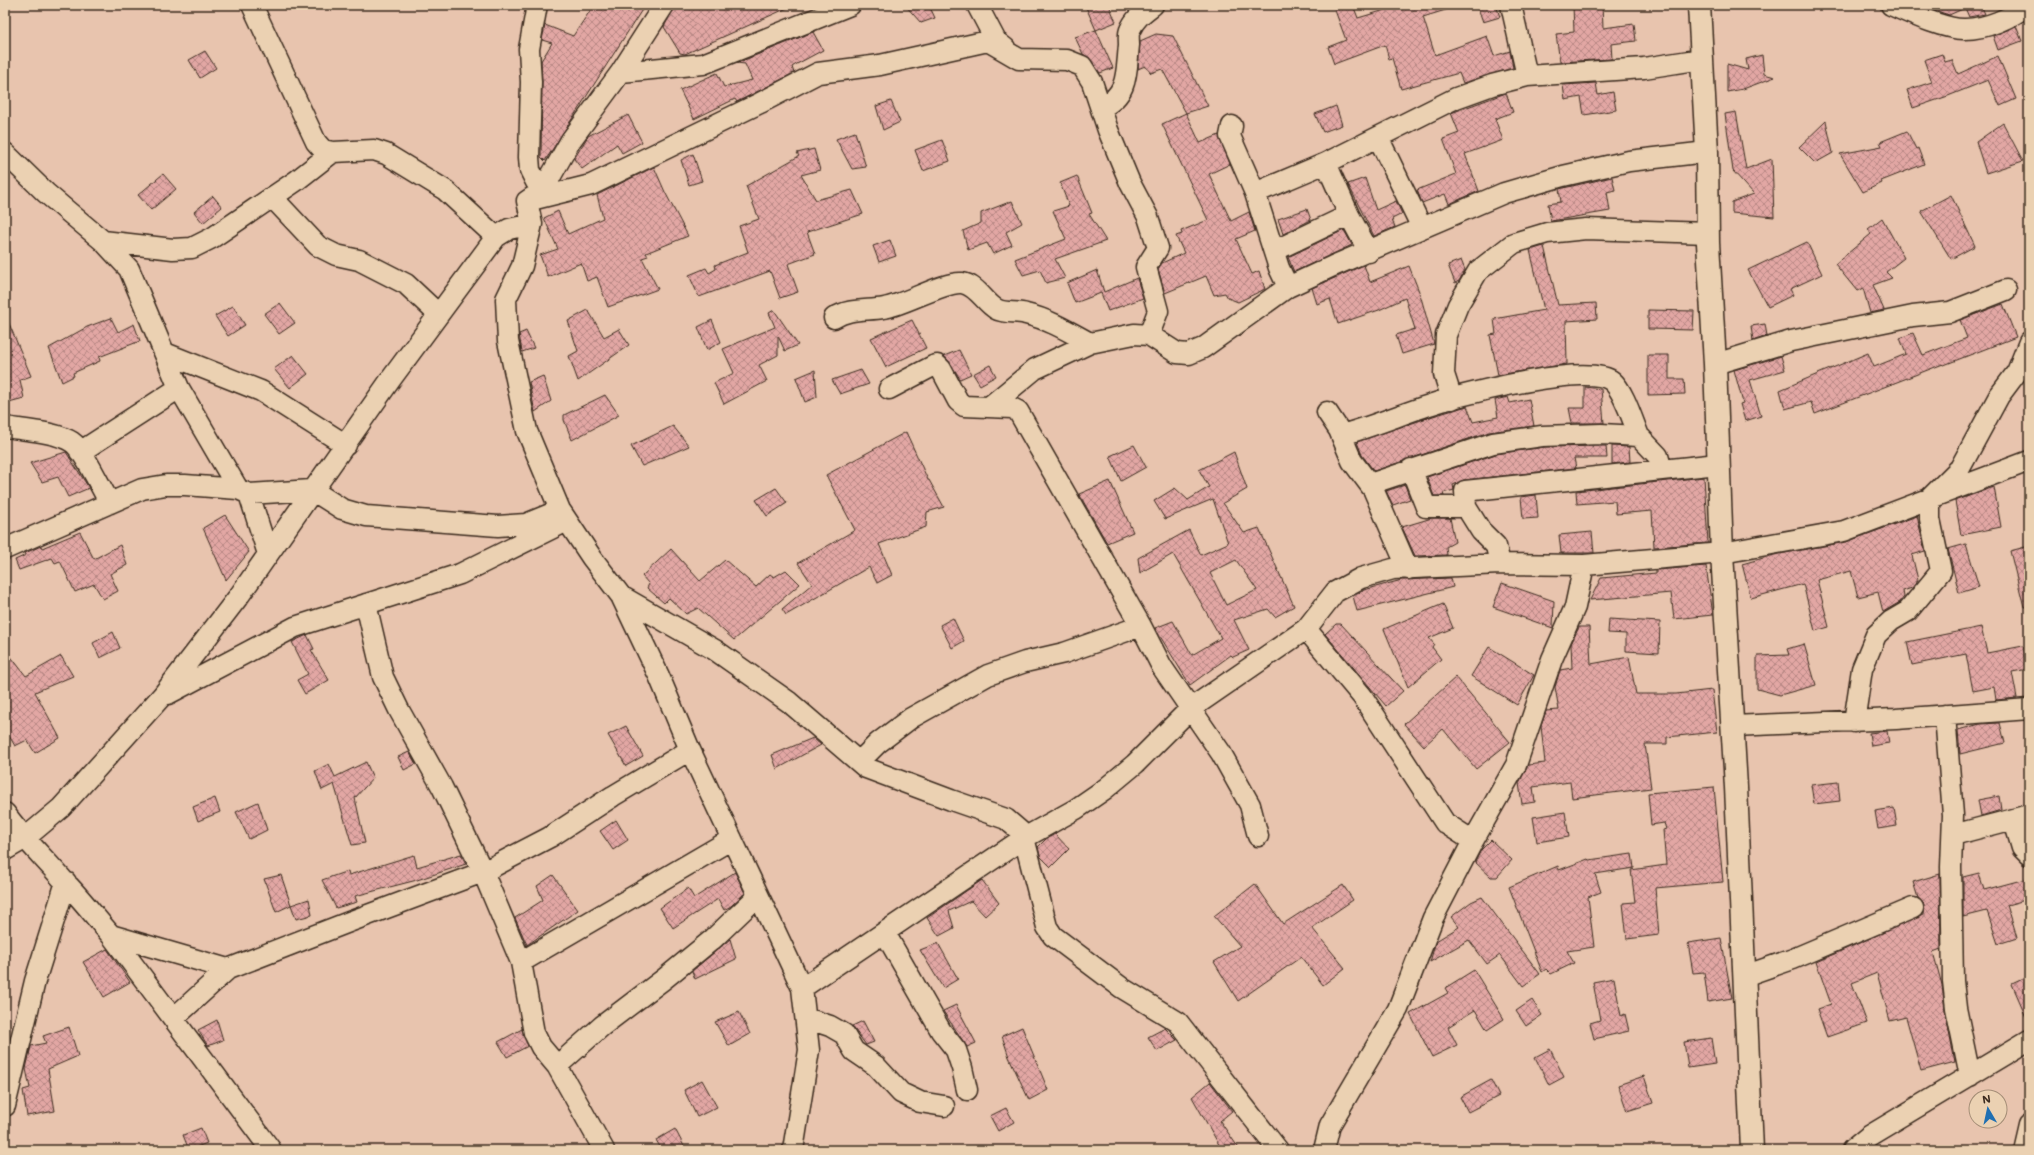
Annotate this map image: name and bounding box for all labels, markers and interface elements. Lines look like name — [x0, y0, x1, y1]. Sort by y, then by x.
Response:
north arrow — [1968, 1089, 2008, 1129]
text: N — [1981, 1091, 1992, 1107]

